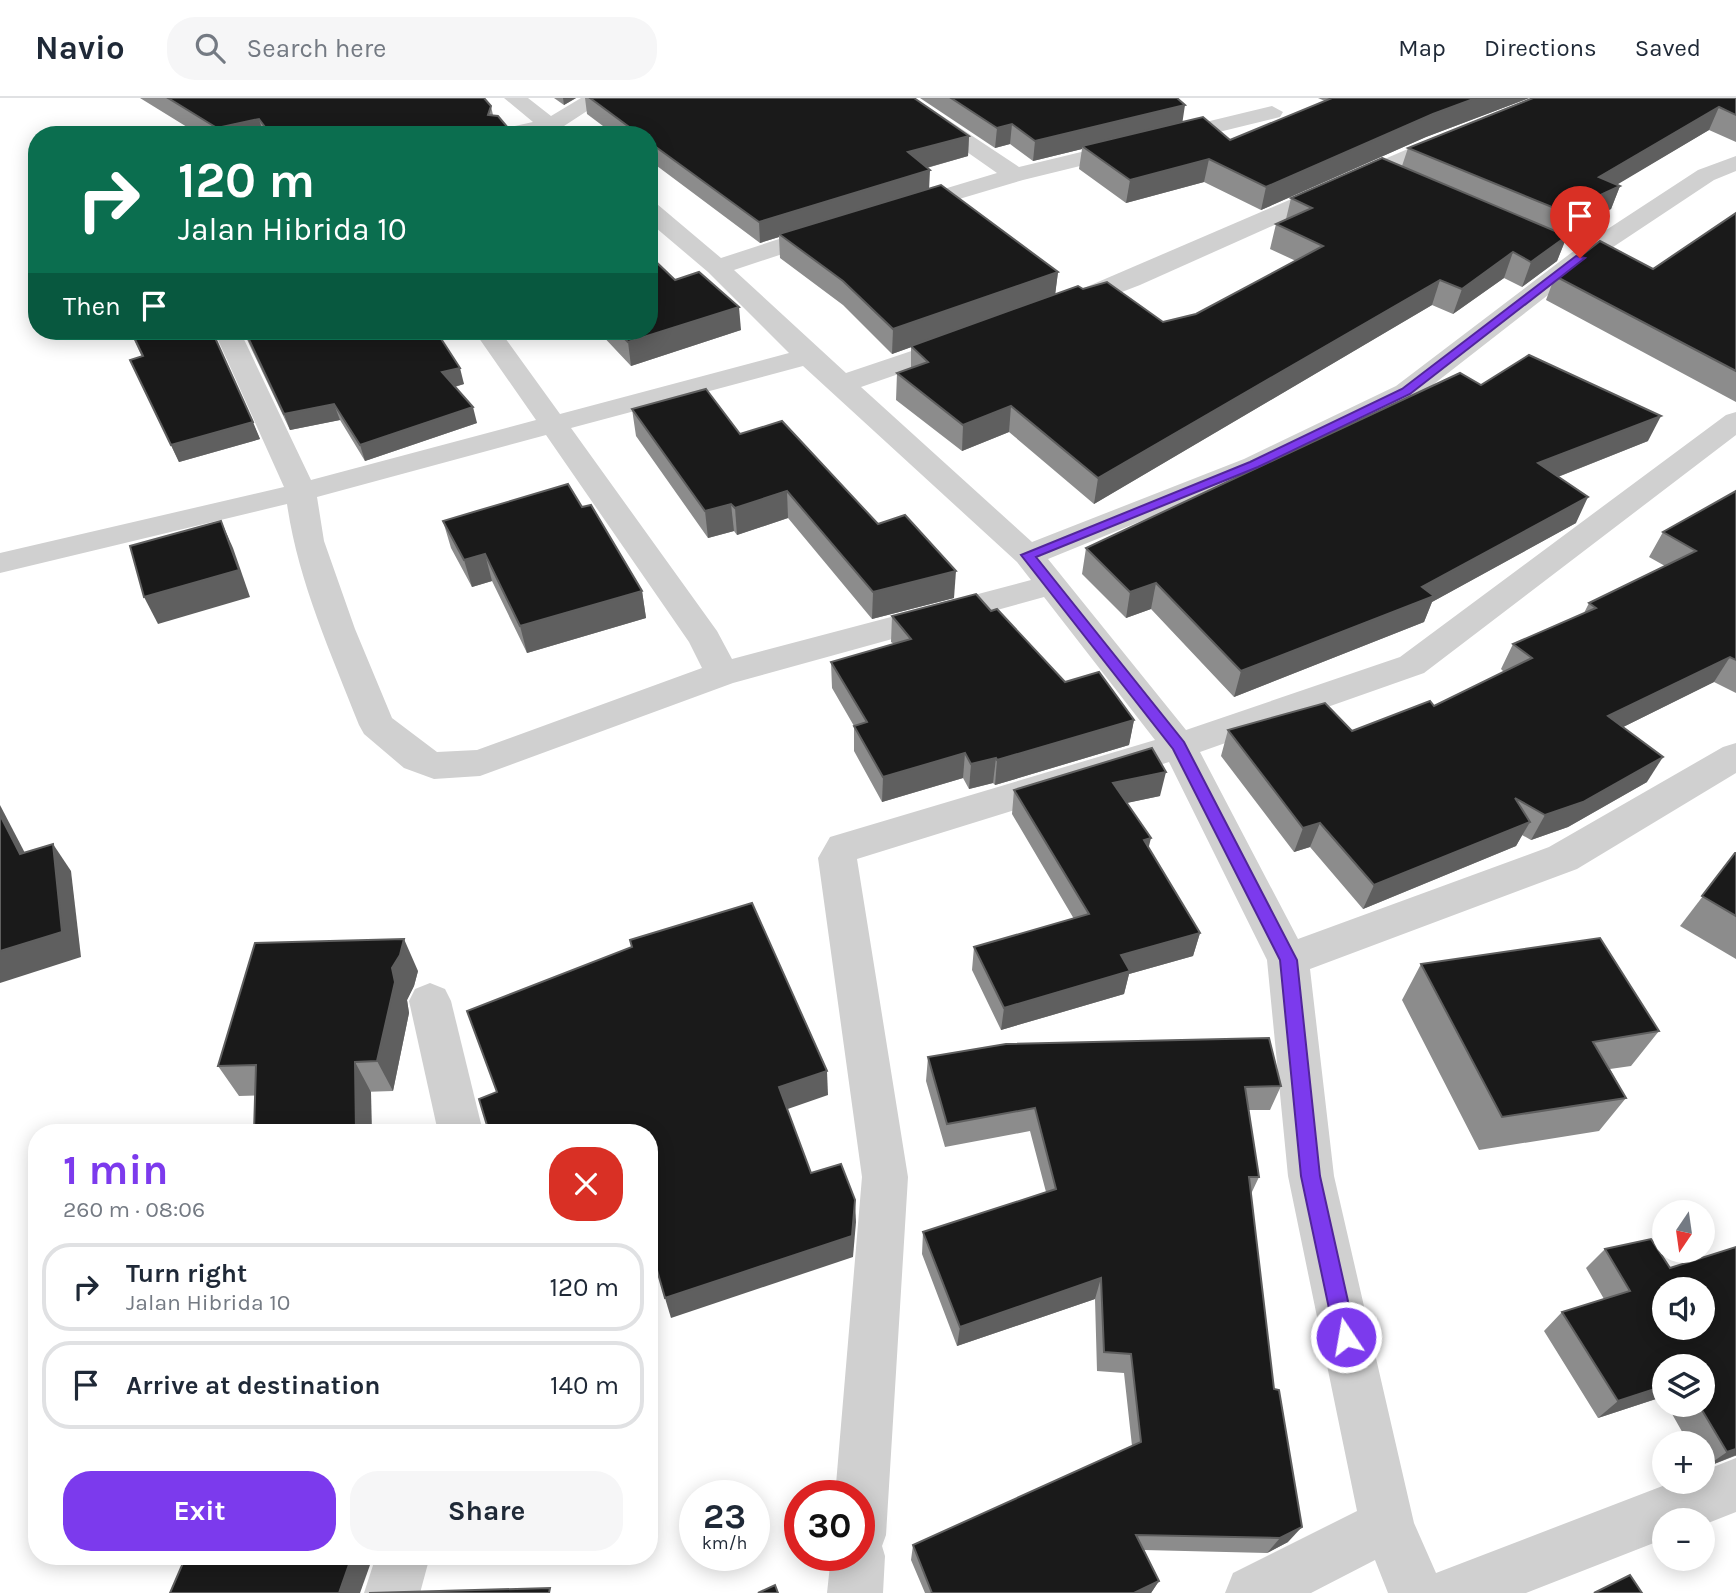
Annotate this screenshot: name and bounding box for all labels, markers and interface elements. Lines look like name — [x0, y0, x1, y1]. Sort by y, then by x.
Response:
search box — [167, 17, 657, 80]
text: Navio — [35, 29, 125, 67]
icon: search — [191, 29, 229, 67]
text: Search here — [247, 33, 386, 64]
text: Map — [1398, 34, 1446, 62]
text: Directions — [1484, 34, 1597, 62]
text: Saved — [1635, 34, 1701, 62]
text: 120 m — [178, 152, 315, 209]
icon: right — [63, 154, 154, 245]
pin — [1550, 186, 1610, 258]
icon: arrive — [1561, 197, 1599, 235]
text: Jalan Hibrida 10 — [178, 211, 407, 248]
icon: arrive — [135, 287, 173, 325]
text: Then — [63, 291, 121, 322]
text: 1 min — [63, 1145, 168, 1195]
button: close — [549, 1147, 623, 1221]
text: 260 m · 08:06 — [63, 1196, 205, 1223]
north arrow — [1652, 1200, 1715, 1264]
map controls — [1652, 1200, 1715, 1571]
text: Turn right — [126, 1258, 247, 1289]
icon: right — [67, 1268, 105, 1306]
text: 120 m — [549, 1272, 619, 1303]
button: sound — [1652, 1277, 1715, 1340]
text: Jalan Hibrida 10 — [126, 1289, 290, 1316]
position arrow — [1309, 1300, 1383, 1374]
button: layers — [1652, 1354, 1715, 1417]
icon: arrive — [67, 1366, 105, 1404]
text: Arrive at destination — [126, 1370, 380, 1401]
text: 140 m — [550, 1370, 619, 1401]
button: + — [1652, 1431, 1715, 1494]
button: Exit — [63, 1471, 336, 1551]
button: Share — [350, 1471, 623, 1551]
speed limit sign: 30 — [784, 1480, 875, 1571]
text: 23 — [703, 1496, 746, 1537]
button: − — [1652, 1508, 1715, 1571]
text: km/h — [702, 1532, 747, 1554]

